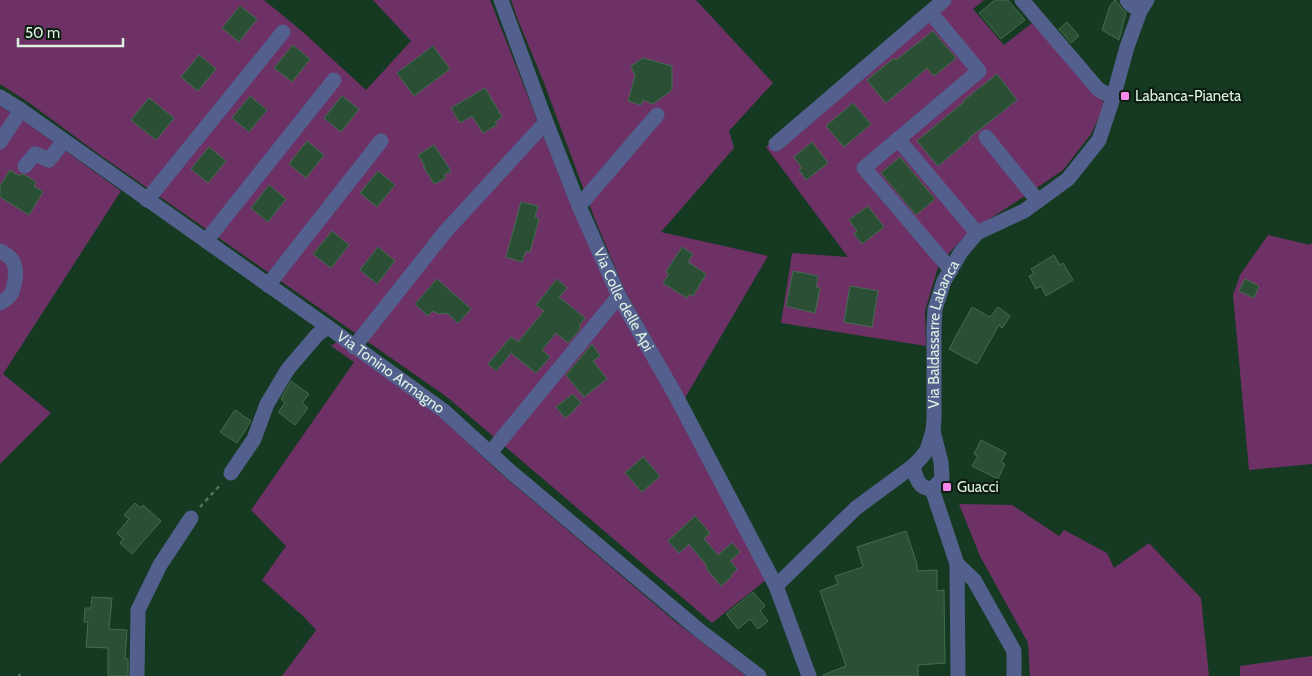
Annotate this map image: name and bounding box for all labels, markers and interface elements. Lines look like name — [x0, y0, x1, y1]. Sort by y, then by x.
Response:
scale bar — [18, 15, 122, 47]
text: 50 m — [25, 24, 60, 42]
place label: Labanca-Pianeta — [1135, 87, 1242, 105]
marker: Labanca-Pianeta — [1119, 90, 1131, 102]
street label: Via Colle delle Api — [590, 245, 658, 354]
street label: Via Baldassarre Labanca — [925, 256, 964, 408]
street label: Via Tonino Armagno — [333, 327, 448, 417]
place label: Guacci — [957, 478, 999, 496]
marker: Guacci — [941, 481, 953, 493]

